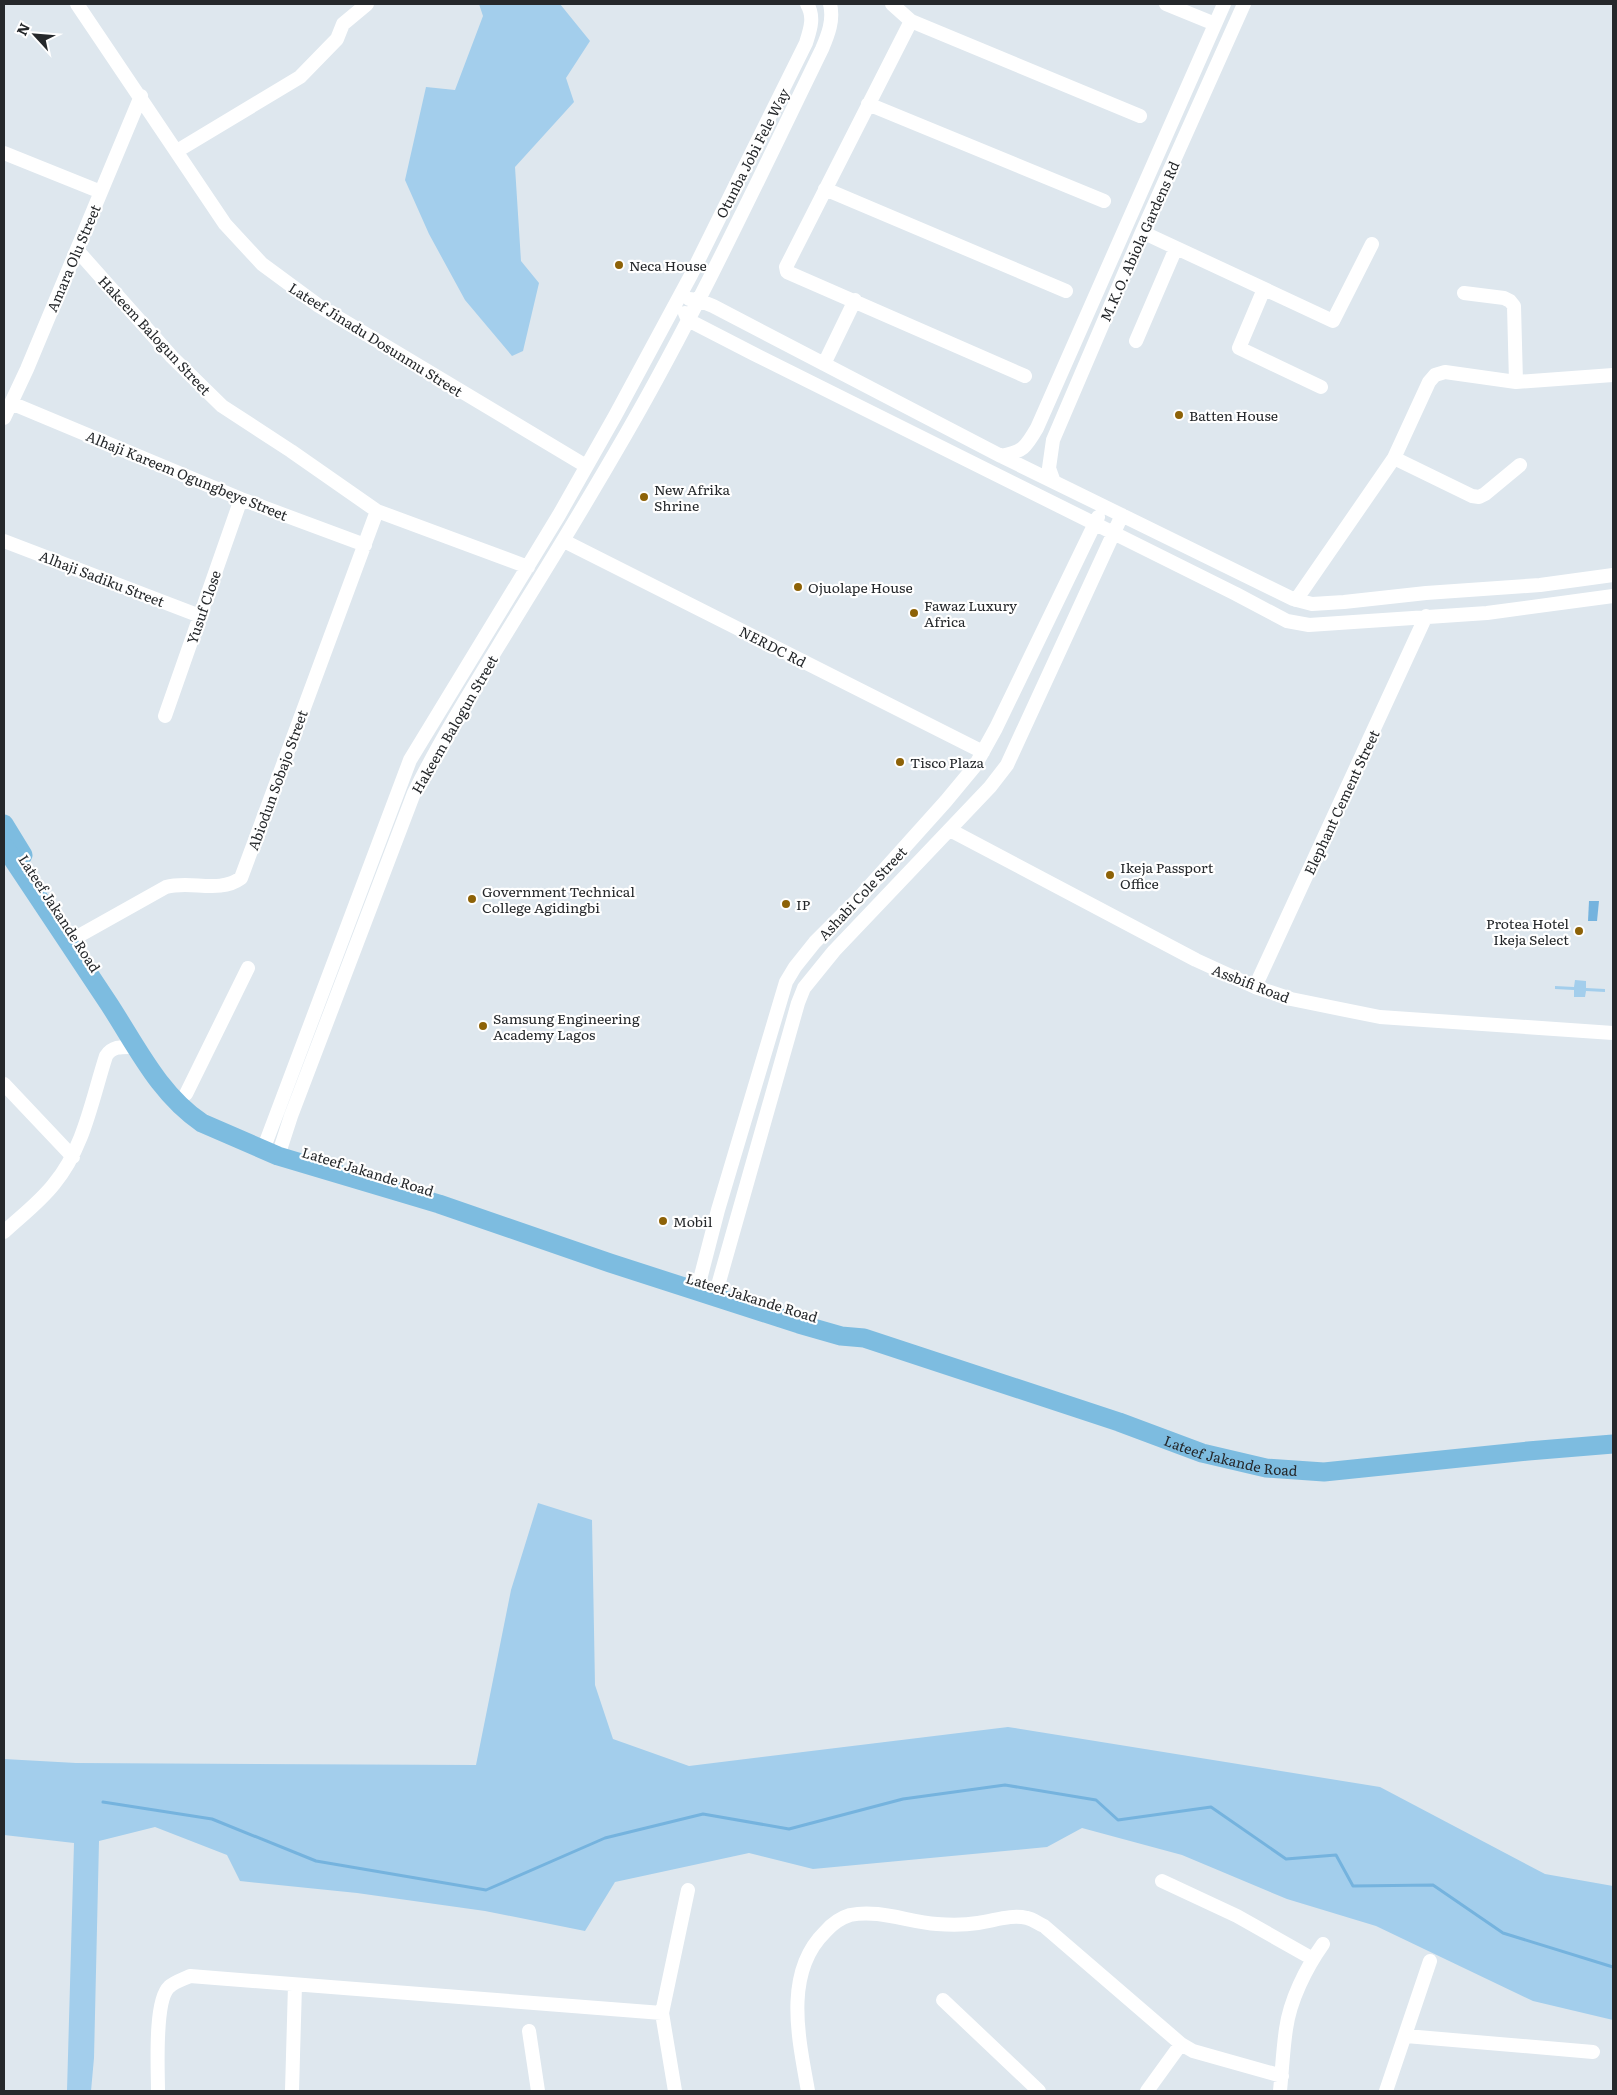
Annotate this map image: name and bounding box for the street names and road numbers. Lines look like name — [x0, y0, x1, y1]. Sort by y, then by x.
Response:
street label: Otunba Jobi Fele Way — [711, 84, 794, 221]
street label: M.K.O. Abiola Gardens Rd — [1095, 157, 1184, 324]
street label: Amara Olu Street — [41, 201, 105, 315]
street label: Hakeem Balogun Street — [94, 271, 216, 399]
street label: Lateef Jinadu Dosunmu Street — [285, 277, 467, 401]
street label: Alhaji Kareem Ogungbeye Street — [83, 425, 291, 525]
street label: Alhaji Sadiku Street — [37, 545, 168, 611]
street label: Yusuf Close — [181, 567, 225, 647]
street label: NERDC Rd — [736, 621, 810, 672]
street label: Hakeem Balogun Street — [406, 651, 502, 797]
street label: Abiodun Sobajo Street — [242, 707, 312, 853]
street label: Elephant Cement Street — [1299, 726, 1384, 878]
street label: Ashabi Cole Street — [813, 842, 911, 944]
street label: Lateef Jakande Road — [14, 850, 106, 976]
street label: Assbifi Road — [1209, 959, 1293, 1007]
street label: Lateef Jakande Road — [300, 1141, 437, 1201]
street label: Lateef Jakande Road — [684, 1267, 821, 1327]
street label: Lateef Jakande Road — [1161, 1430, 1299, 1480]

